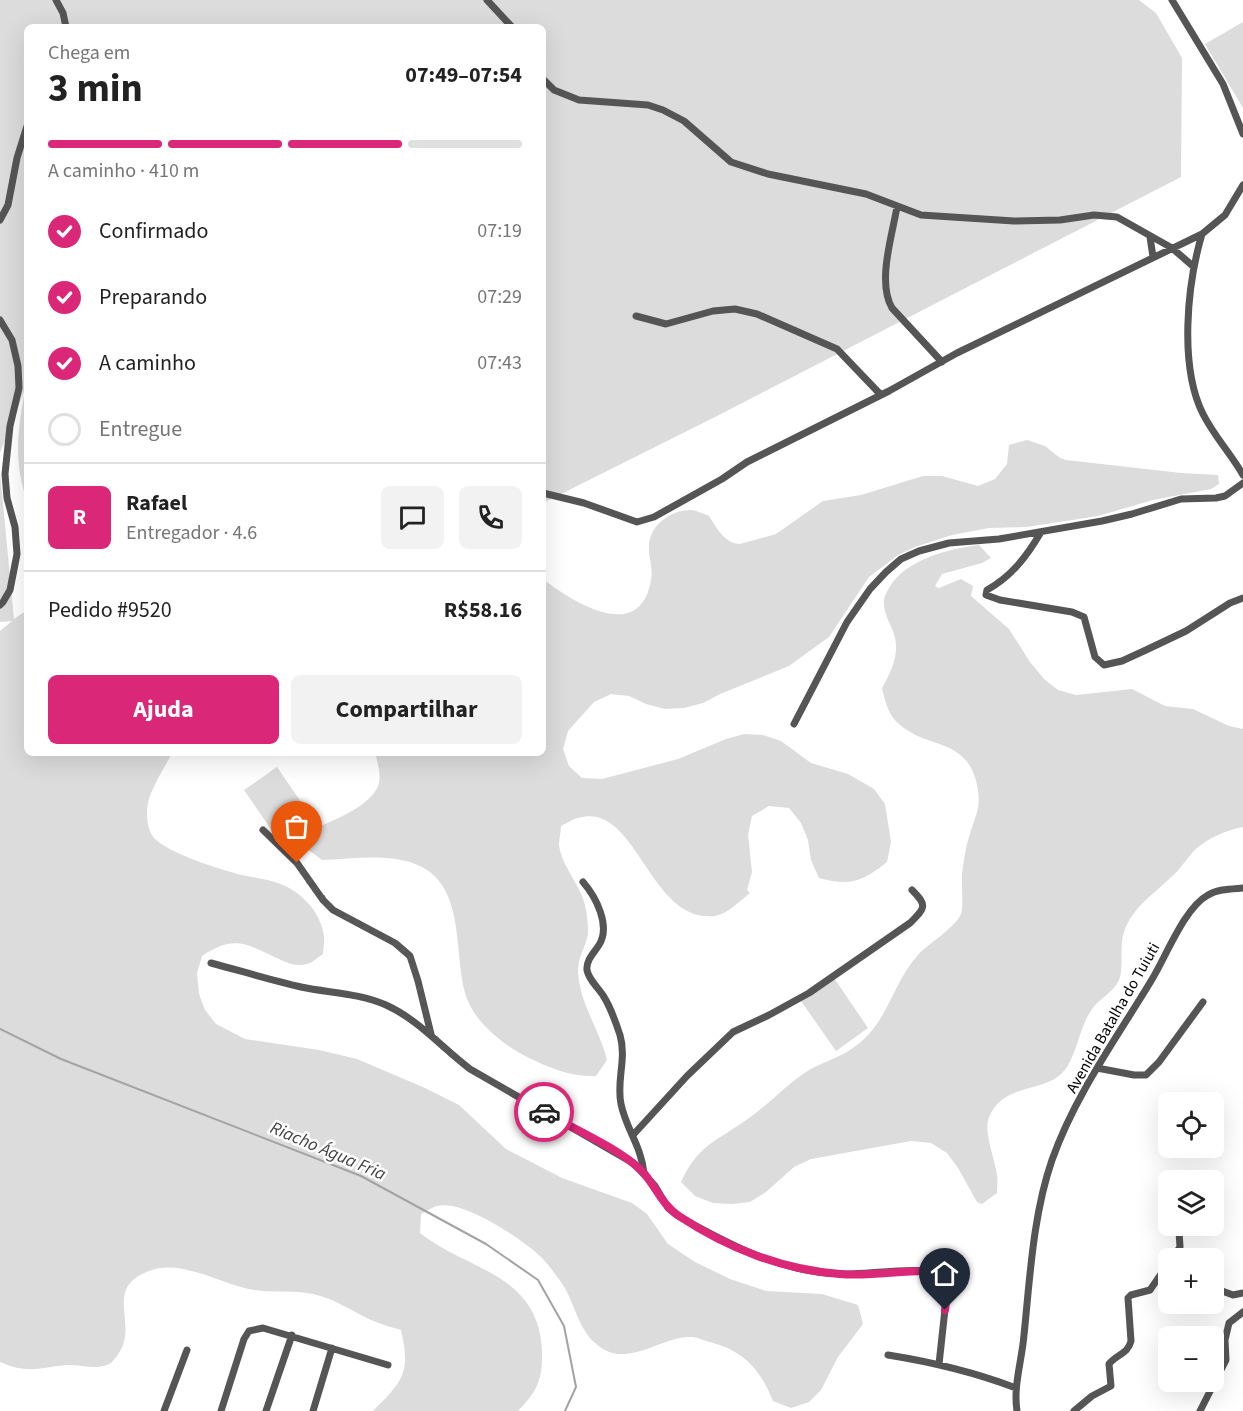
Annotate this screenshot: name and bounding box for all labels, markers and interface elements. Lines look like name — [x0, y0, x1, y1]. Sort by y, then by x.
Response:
text: Chega em — [48, 39, 130, 67]
text: 07:49–07:54 — [405, 59, 522, 91]
text: 3 min — [48, 61, 143, 117]
text: A caminho · 410 m — [48, 157, 199, 185]
icon: check — [48, 215, 81, 248]
text: Confirmado — [99, 215, 208, 247]
text: 07:19 — [477, 217, 522, 245]
icon: check — [48, 281, 81, 314]
text: Preparando — [99, 281, 207, 313]
text: 07:29 — [477, 283, 522, 311]
icon: check — [48, 347, 81, 380]
text: A caminho — [99, 347, 196, 379]
text: 07:43 — [477, 349, 522, 377]
text: Entregue — [99, 413, 182, 445]
button: chat — [381, 486, 444, 549]
button: phone — [459, 486, 522, 549]
text: Rafael — [126, 487, 187, 519]
text: R — [73, 501, 86, 533]
text: Entregador · 4.6 — [126, 519, 257, 547]
text: Pedido #9520 — [48, 594, 172, 626]
text: R$58.16 — [444, 594, 522, 626]
button: Ajuda — [48, 675, 279, 744]
button: Compartilhar — [291, 675, 522, 744]
pin — [271, 801, 322, 863]
icon: bag — [280, 810, 313, 843]
street label: Avenida Batalha do Tuiuti — [1061, 939, 1165, 1097]
courier — [514, 1082, 574, 1142]
map controls — [1158, 1092, 1224, 1392]
button: locate — [1158, 1092, 1224, 1158]
icon: car — [528, 1096, 561, 1129]
water label: Riacho Água Fria — [266, 1115, 390, 1187]
button: layers — [1158, 1170, 1224, 1236]
pin — [919, 1248, 970, 1310]
button: + — [1158, 1248, 1224, 1314]
icon: home — [928, 1257, 961, 1290]
button: − — [1158, 1326, 1224, 1392]

